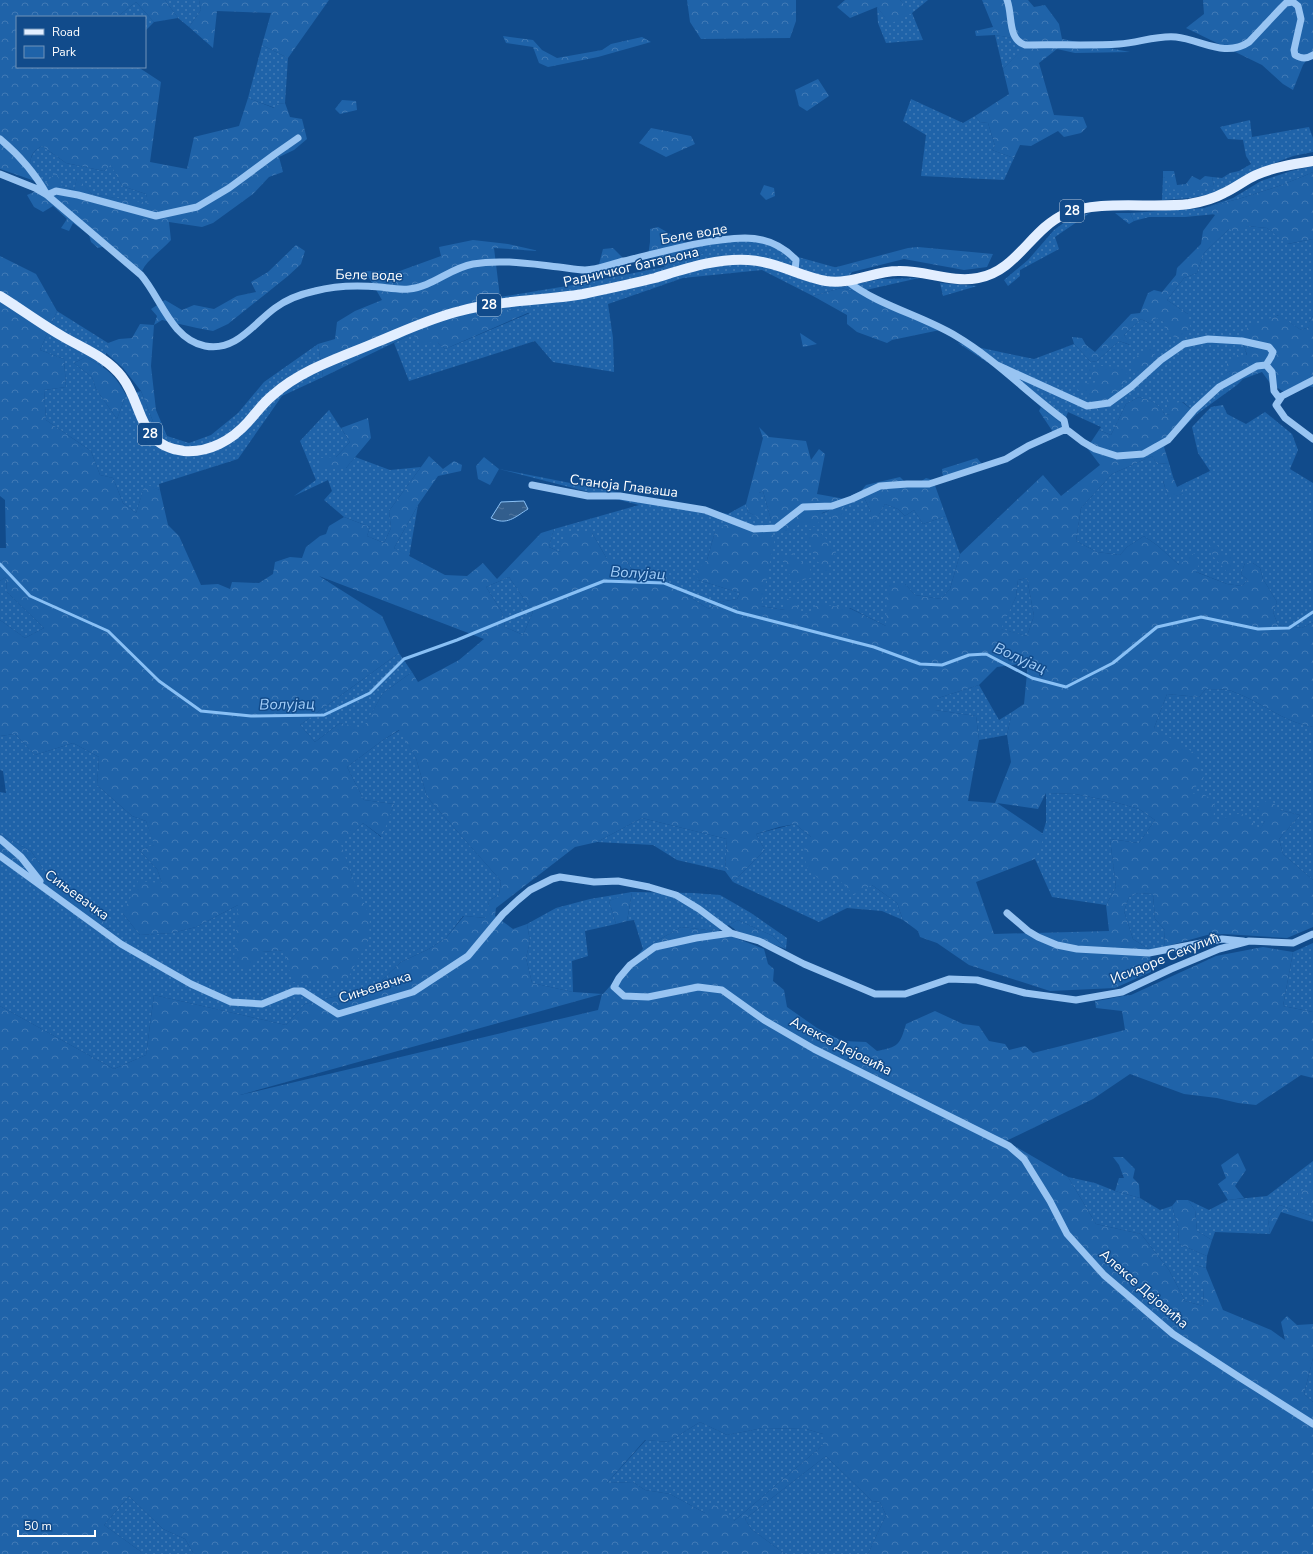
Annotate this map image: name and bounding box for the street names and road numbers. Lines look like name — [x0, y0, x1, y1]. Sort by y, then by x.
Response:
road number: 28 — [1060, 200, 1084, 222]
street label: Беле воде — [659, 219, 729, 249]
street label: Радничког батаљона — [561, 242, 701, 292]
street label: Беле воде — [335, 265, 403, 285]
road number: 28 — [477, 294, 501, 316]
road number: 28 — [138, 423, 162, 445]
street label: Станоја Главаша — [569, 470, 679, 502]
street label: Сињевачка — [41, 865, 113, 925]
street label: Исидоре Секулић — [1108, 927, 1222, 989]
street label: Сињевачка — [336, 966, 414, 1008]
street label: Алексе Дејовића — [787, 1012, 895, 1080]
street label: Алексе Дејовића — [1095, 1245, 1193, 1333]

